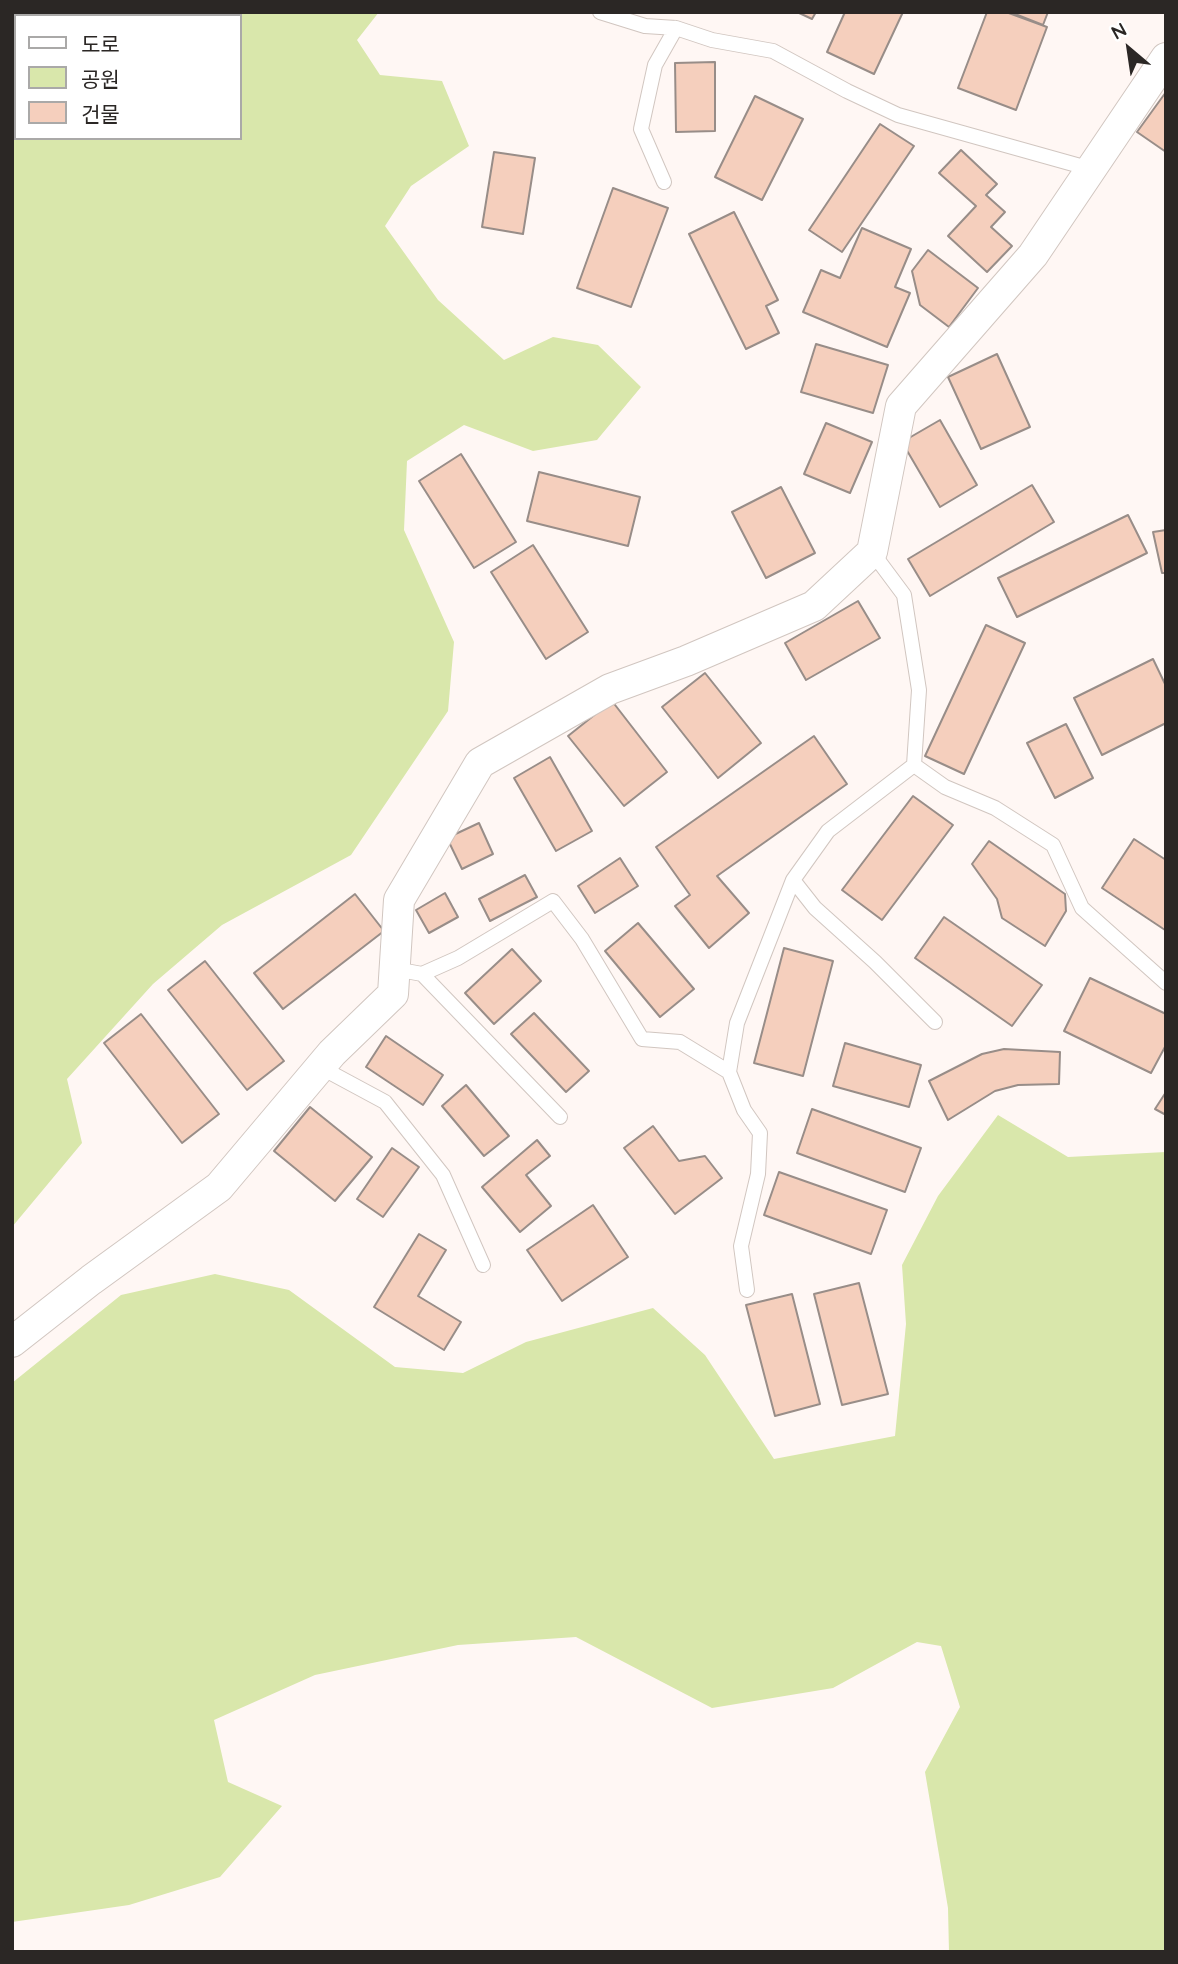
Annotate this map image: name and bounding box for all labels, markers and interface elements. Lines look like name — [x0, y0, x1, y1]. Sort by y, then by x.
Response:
legend — [14, 14, 242, 140]
north arrow — [1094, 14, 1164, 84]
text: N — [1107, 17, 1131, 45]
text: 도로 — [81, 31, 120, 57]
text: 공원 — [81, 66, 120, 92]
text: 건물 — [81, 101, 120, 127]

